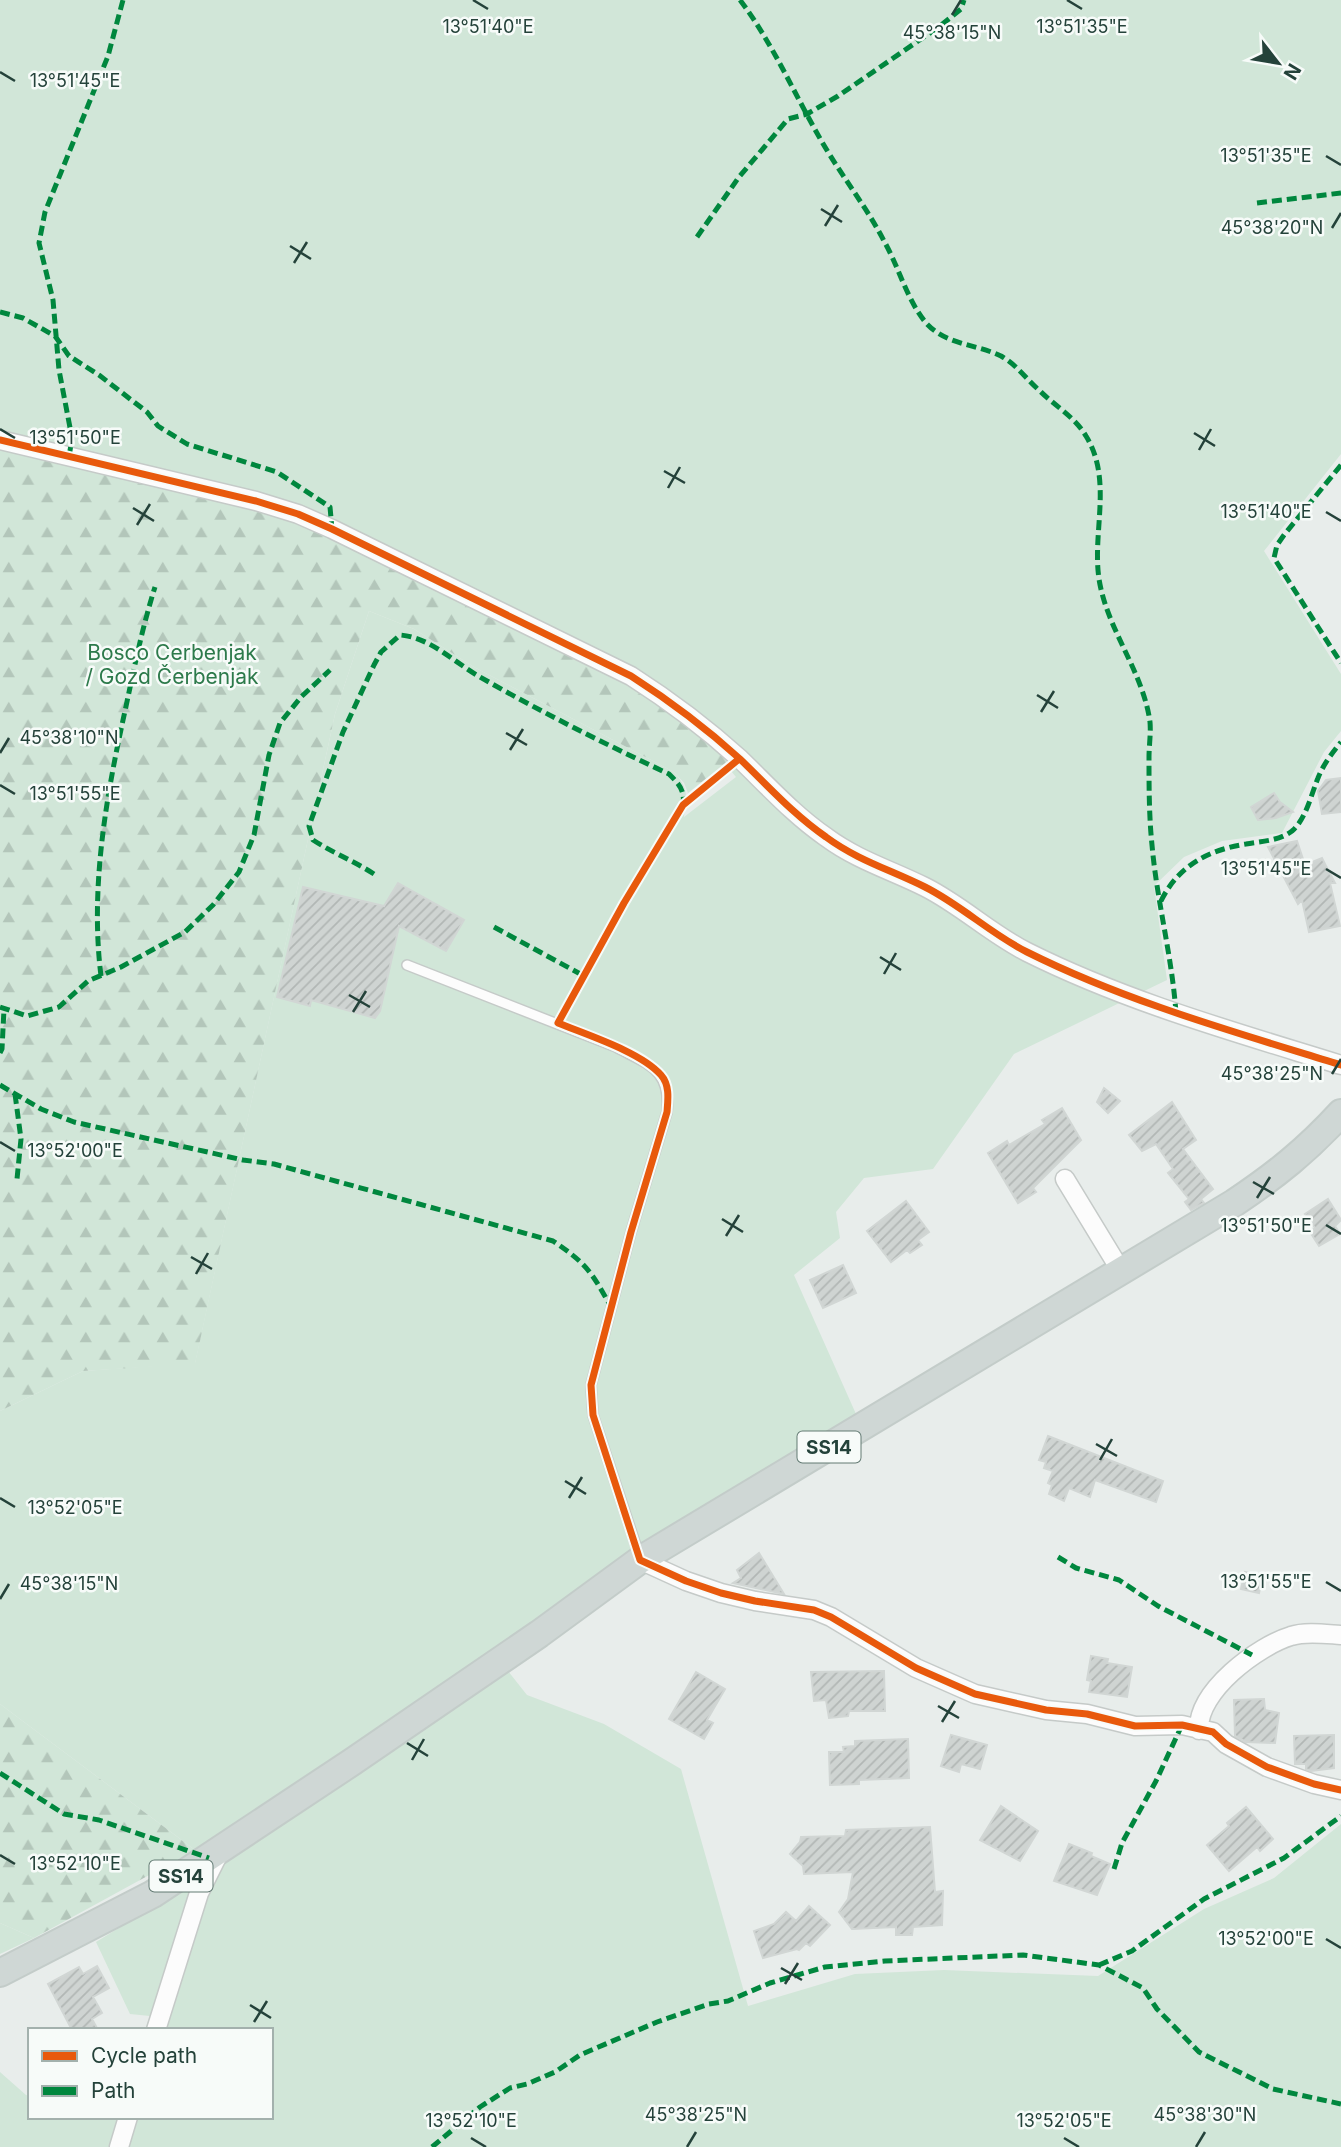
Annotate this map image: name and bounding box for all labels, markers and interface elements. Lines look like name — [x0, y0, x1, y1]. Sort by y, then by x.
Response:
text: 13°51'40"E — [442, 16, 534, 37]
text: 13°51'35"E — [1036, 16, 1128, 37]
text: 45°38'15"N — [903, 22, 1001, 43]
north arrow — [1243, 28, 1313, 98]
text: N — [1279, 59, 1306, 84]
text: 13°51'45"E — [30, 70, 120, 91]
text: 13°51'35"E — [1220, 145, 1312, 166]
text: 45°38'20"N — [1221, 217, 1323, 238]
text: 13°51'50"E — [29, 427, 121, 448]
text: 13°51'40"E — [1220, 501, 1312, 522]
park label: Bosco Cerbenjak / Gozd Čerbenjak — [85, 640, 259, 689]
text: 45°38'10"N — [19, 727, 119, 748]
text: 13°51'55"E — [29, 783, 121, 804]
text: 13°51'45"E — [1221, 858, 1311, 879]
text: 45°38'25"N — [1221, 1063, 1323, 1084]
text: 13°52'00"E — [27, 1140, 123, 1161]
text: 13°51'50"E — [1220, 1215, 1312, 1236]
road number: SS14 — [798, 1432, 860, 1462]
text: 13°52'05"E — [27, 1497, 123, 1518]
text: 13°51'55"E — [1220, 1571, 1312, 1592]
text: 45°38'15"N — [20, 1573, 118, 1594]
text: 13°52'10"E — [29, 1853, 121, 1874]
road number: SS14 — [150, 1860, 212, 1892]
text: 13°52'00"E — [1218, 1928, 1314, 1949]
legend — [28, 2028, 273, 2119]
text: Cycle path — [91, 2043, 197, 2068]
text: Path — [91, 2078, 136, 2103]
text: 45°38'25"N — [645, 2104, 747, 2125]
text: 45°38'30"N — [1154, 2104, 1256, 2125]
text: 13°52'10"E — [425, 2110, 517, 2131]
text: 13°52'05"E — [1016, 2110, 1112, 2131]

